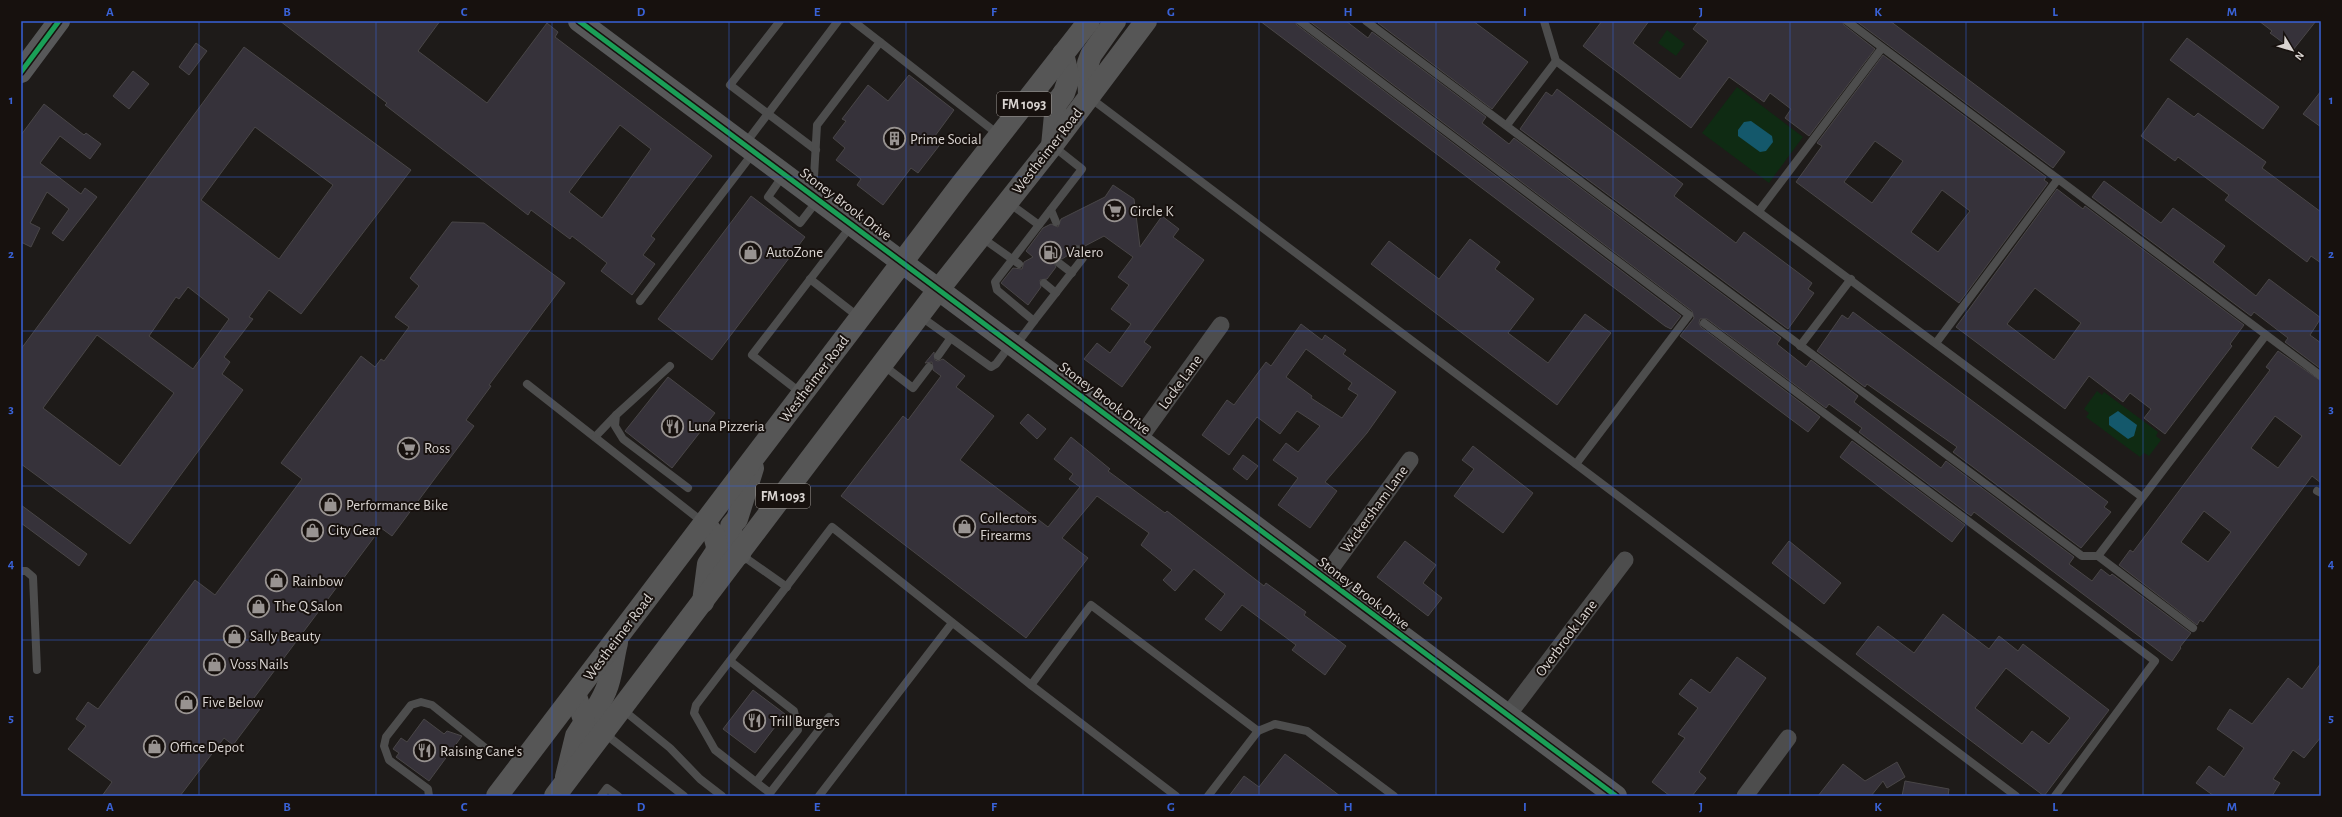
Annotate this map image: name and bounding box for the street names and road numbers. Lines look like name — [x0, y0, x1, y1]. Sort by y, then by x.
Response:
road number: FM 1093 — [997, 92, 1051, 116]
street label: Westheimer Road — [1009, 105, 1086, 197]
street label: Stoney Brook Drive — [797, 165, 894, 244]
street label: Westheimer Road — [777, 333, 852, 426]
street label: Locke Lane — [1156, 352, 1205, 412]
street label: Stoney Brook Drive — [1056, 359, 1153, 438]
street label: Wickersham Lane — [1338, 463, 1411, 556]
road number: FM 1093 — [756, 484, 810, 508]
street label: Stoney Brook Drive — [1315, 554, 1412, 633]
street label: Westheimer Road — [581, 591, 656, 684]
street label: Overbrook Lane — [1533, 597, 1600, 679]

